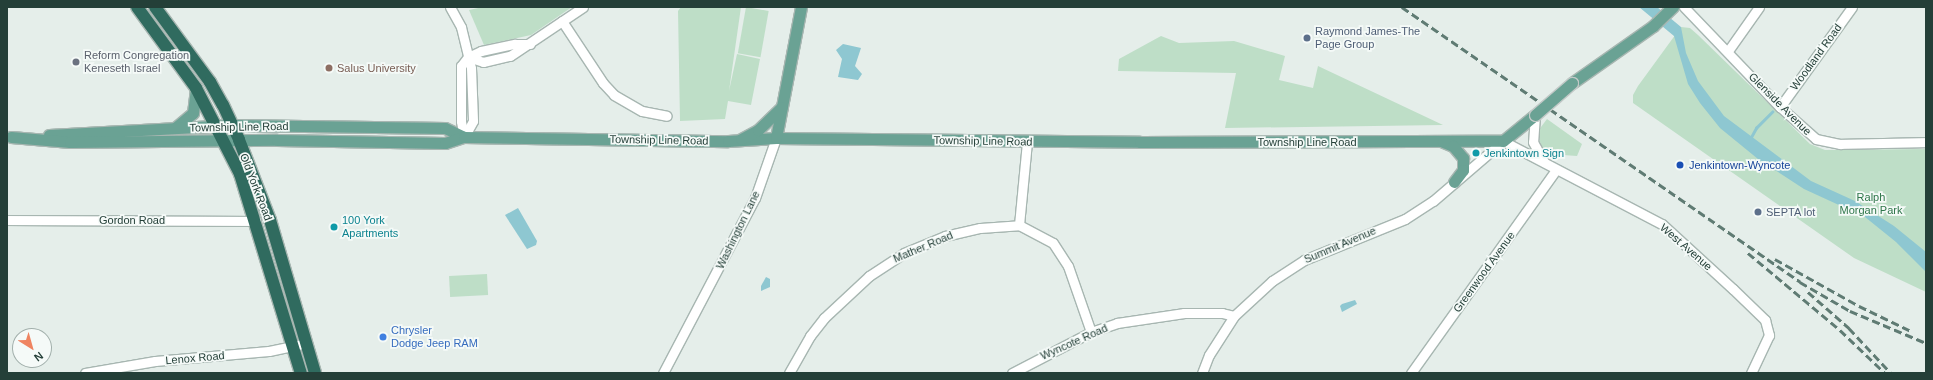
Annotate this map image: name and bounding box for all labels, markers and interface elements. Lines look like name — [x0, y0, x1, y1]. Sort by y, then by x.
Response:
street label: Woodland Road — [1788, 21, 1844, 93]
place label: Raymond James-The Page Group — [1315, 25, 1420, 51]
marker: Raymond James-The Page Group — [1302, 33, 1312, 43]
place label: Reform Congregation Keneseth Israel — [84, 49, 189, 75]
marker: Reform Congregation Keneseth Israel — [71, 57, 81, 67]
place label: Salus University — [337, 61, 416, 75]
marker: Salus University — [324, 63, 334, 73]
street label: Glenside Avenue — [1746, 70, 1814, 138]
street label: Township Line Road — [189, 120, 289, 134]
street label: Township Line Road — [609, 133, 709, 147]
street label: Township Line Road — [933, 134, 1033, 148]
street label: Township Line Road — [1257, 135, 1357, 149]
place label: Jenkintown Sign — [1484, 146, 1564, 160]
marker: Jenkintown Sign — [1471, 148, 1481, 158]
street label: Old York Road — [237, 151, 275, 223]
place label: Jenkintown-Wyncote — [1689, 158, 1790, 172]
marker: Jenkintown-Wyncote — [1674, 159, 1686, 171]
street label: Washington Lane — [713, 189, 763, 271]
park label: Ralph Morgan Park — [1840, 191, 1902, 217]
place label: SEPTA lot — [1766, 205, 1816, 219]
marker: SEPTA lot — [1753, 207, 1763, 217]
street label: Gordon Road — [99, 213, 165, 227]
place label: 100 York Apartments — [342, 214, 398, 240]
street label: West Avenue — [1657, 221, 1715, 273]
marker: 100 York Apartments — [329, 222, 339, 232]
street label: Summit Avenue — [1302, 224, 1378, 266]
street label: Mather Road — [891, 229, 955, 265]
street label: Greenwood Avenue — [1450, 229, 1518, 315]
street label: Wyncote Road — [1038, 321, 1110, 363]
place label: Chrysler Dodge Jeep RAM — [391, 324, 478, 350]
north arrow — [12, 328, 52, 368]
marker: Chrysler Dodge Jeep RAM — [378, 332, 388, 342]
street label: Lenox Road — [165, 349, 225, 367]
text: N — [32, 350, 45, 364]

